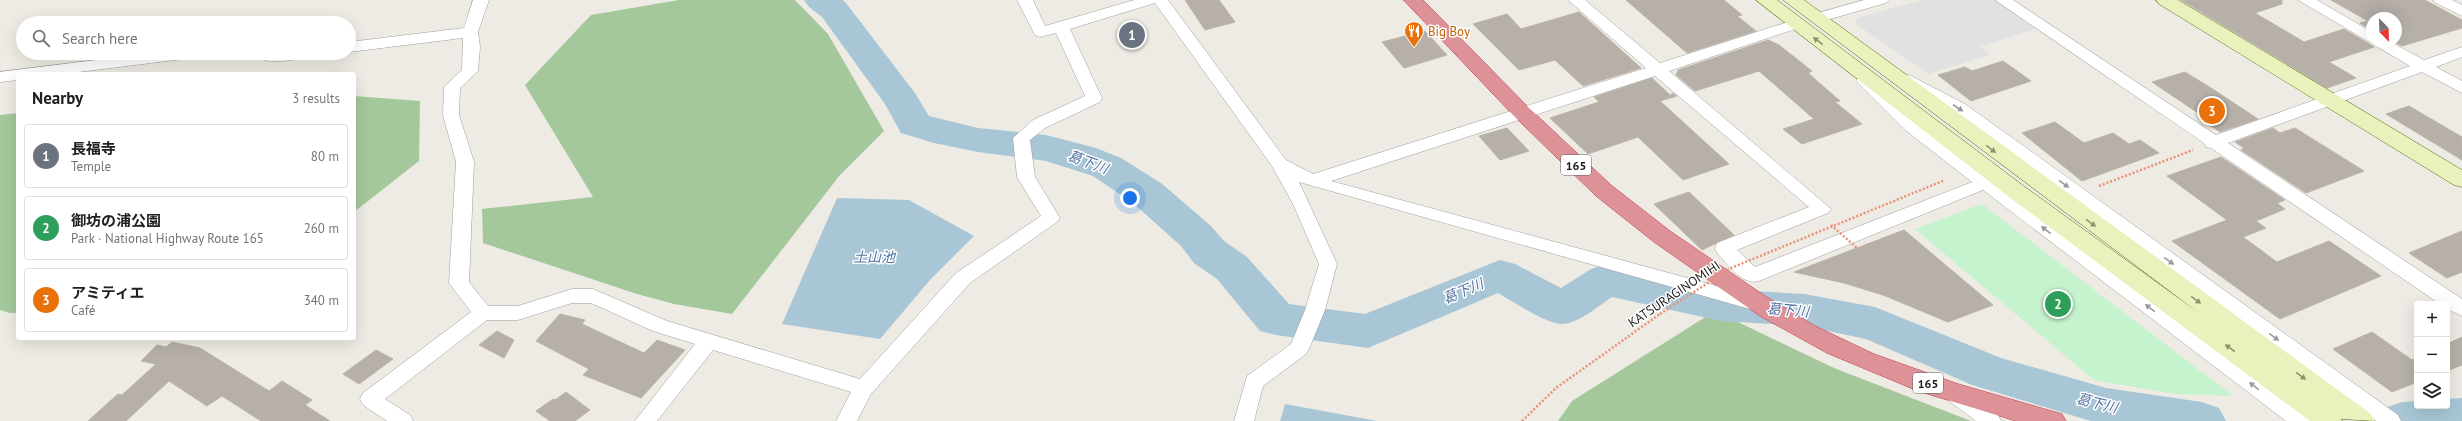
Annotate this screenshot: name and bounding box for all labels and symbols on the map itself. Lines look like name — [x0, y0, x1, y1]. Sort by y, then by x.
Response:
north arrow — [2366, 12, 2402, 48]
pin: 1 — [1119, 20, 1145, 50]
restaurant icon: Big Boy — [1403, 20, 1425, 48]
place label: Big Boy — [1428, 23, 1470, 40]
one-way arrow — [1813, 37, 1824, 46]
pin: 3 — [2199, 96, 2225, 126]
one-way arrow — [1952, 105, 1964, 112]
one-way arrow — [1986, 145, 1996, 153]
water label: 葛下川 — [1065, 146, 1113, 178]
road number: 165 — [1561, 155, 1591, 175]
one-way arrow — [2058, 180, 2069, 189]
your location — [1120, 188, 1140, 208]
one-way arrow — [2086, 219, 2097, 227]
one-way arrow — [2041, 226, 2052, 234]
water label: 土山池 — [853, 248, 897, 266]
one-way arrow — [2164, 256, 2174, 264]
street label: KATSURAGINOMIHI — [1625, 257, 1723, 331]
water label: 葛下川 — [1440, 274, 1488, 307]
pin: 2 — [2045, 289, 2071, 319]
one-way arrow — [2191, 295, 2201, 303]
water label: 葛下川 — [1766, 299, 1812, 321]
one-way arrow — [2145, 304, 2156, 312]
one-way arrow — [2269, 333, 2280, 341]
one-way arrow — [2224, 344, 2235, 352]
one-way arrow — [2296, 372, 2306, 380]
road number: 165 — [1913, 373, 1943, 393]
one-way arrow — [2249, 382, 2260, 390]
water label: 葛下川 — [2074, 389, 2121, 417]

